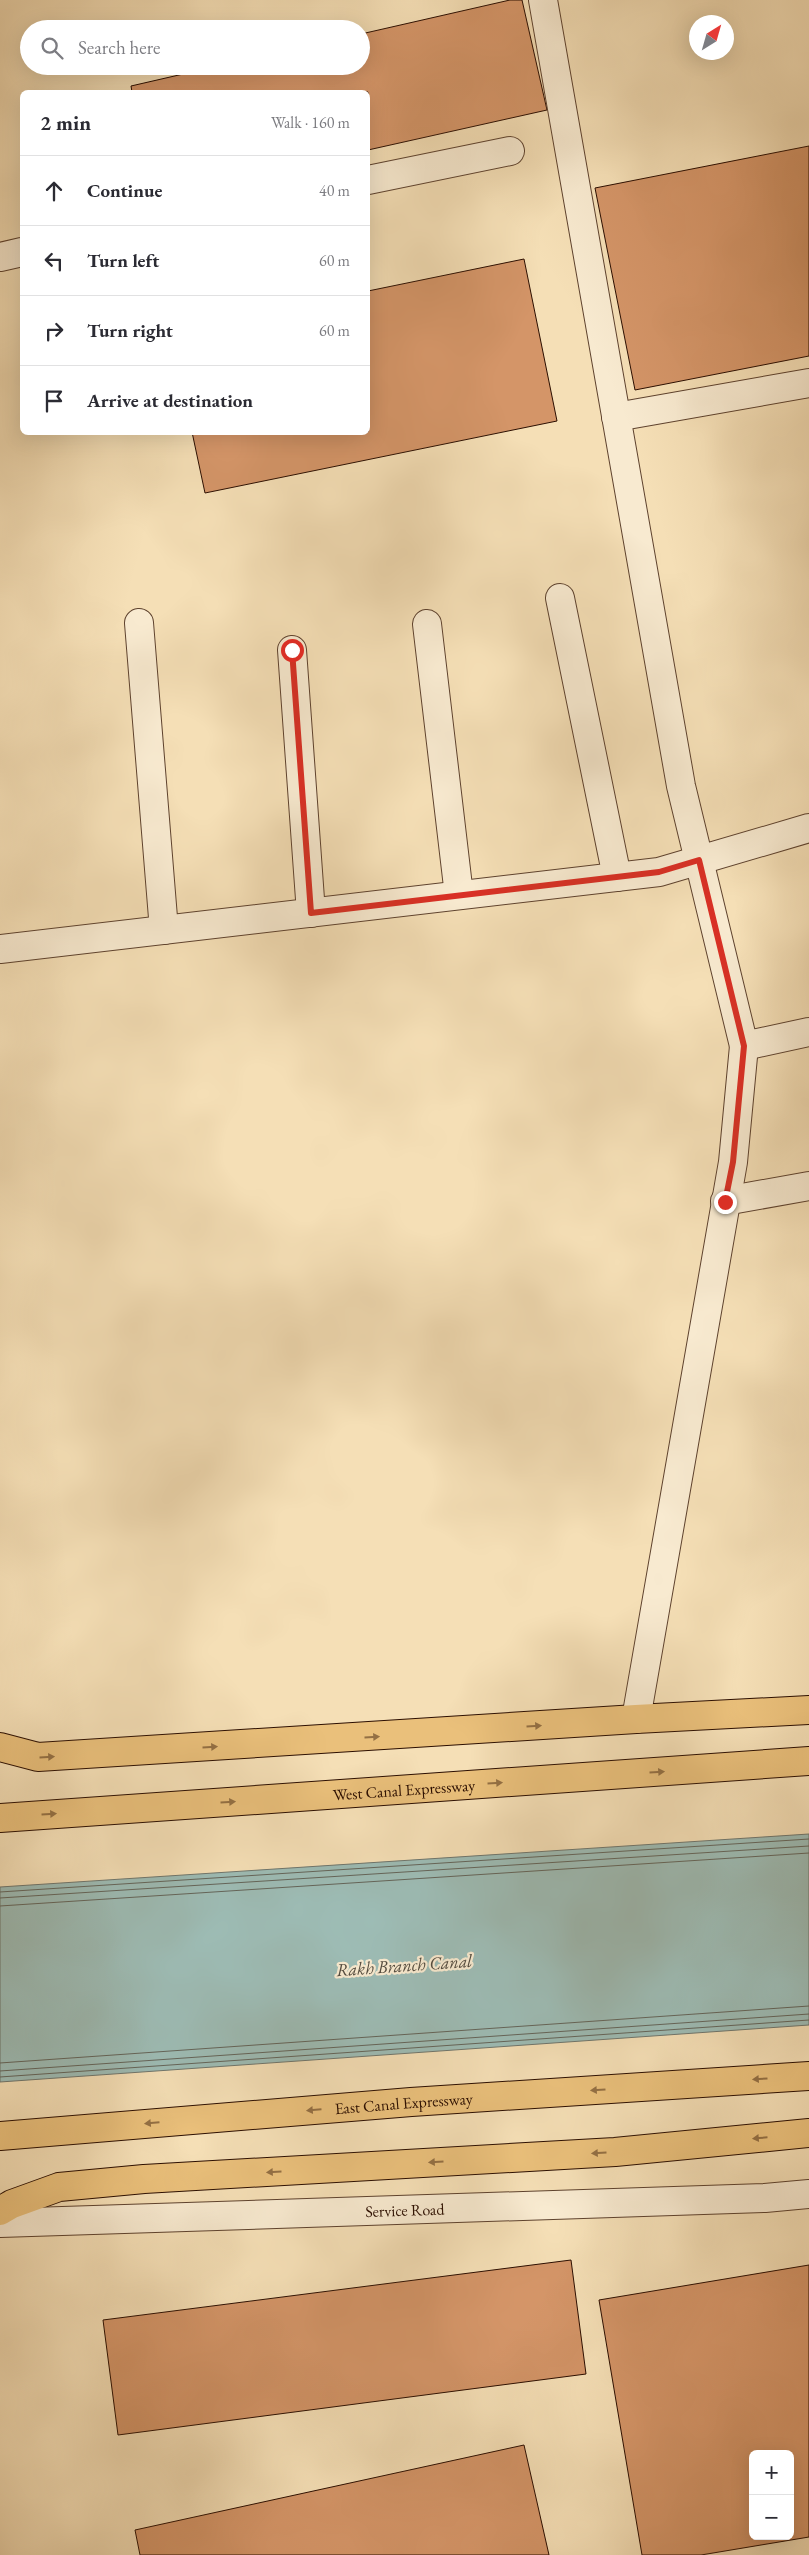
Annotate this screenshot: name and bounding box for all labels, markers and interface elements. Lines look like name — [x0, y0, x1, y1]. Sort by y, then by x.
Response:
north arrow — [689, 15, 734, 60]
search box — [20, 20, 370, 75]
icon: search — [38, 34, 66, 62]
text: Search here — [78, 35, 160, 60]
text: 2 min — [40, 109, 91, 136]
text: Walk · 160 m — [271, 112, 350, 133]
icon: ahead — [40, 177, 68, 205]
text: Continue — [87, 178, 162, 203]
text: 40 m — [319, 180, 350, 201]
icon: left — [40, 247, 68, 275]
text: Turn left — [87, 248, 159, 273]
text: 60 m — [319, 250, 350, 271]
icon: right — [40, 317, 68, 345]
text: Turn right — [87, 318, 173, 343]
text: 60 m — [319, 320, 350, 341]
icon: arrive — [40, 387, 68, 415]
text: Arrive at destination — [87, 388, 253, 413]
route start — [281, 639, 304, 662]
route end — [714, 1191, 737, 1214]
one-way arrow — [526, 1722, 542, 1730]
one-way arrow — [364, 1733, 380, 1741]
one-way arrow — [202, 1743, 218, 1751]
one-way arrow — [40, 1752, 56, 1760]
one-way arrow — [649, 1767, 665, 1775]
street label: West Canal Expressway — [332, 1774, 477, 1805]
one-way arrow — [487, 1779, 503, 1787]
one-way arrow — [220, 1797, 236, 1805]
one-way arrow — [41, 1810, 57, 1818]
water label: Rakh Branch Canal — [335, 1949, 474, 1981]
one-way arrow — [752, 2076, 768, 2084]
one-way arrow — [590, 2086, 606, 2094]
street label: East Canal Expressway — [334, 2087, 474, 2119]
one-way arrow — [306, 2106, 322, 2114]
one-way arrow — [144, 2120, 160, 2128]
one-way arrow — [752, 2134, 768, 2142]
one-way arrow — [590, 2149, 606, 2157]
one-way arrow — [428, 2159, 444, 2167]
one-way arrow — [266, 2168, 282, 2176]
street label: Service Road — [365, 2198, 446, 2222]
map controls — [749, 2450, 794, 2540]
button: + — [749, 2450, 794, 2495]
button: − — [749, 2495, 794, 2540]

